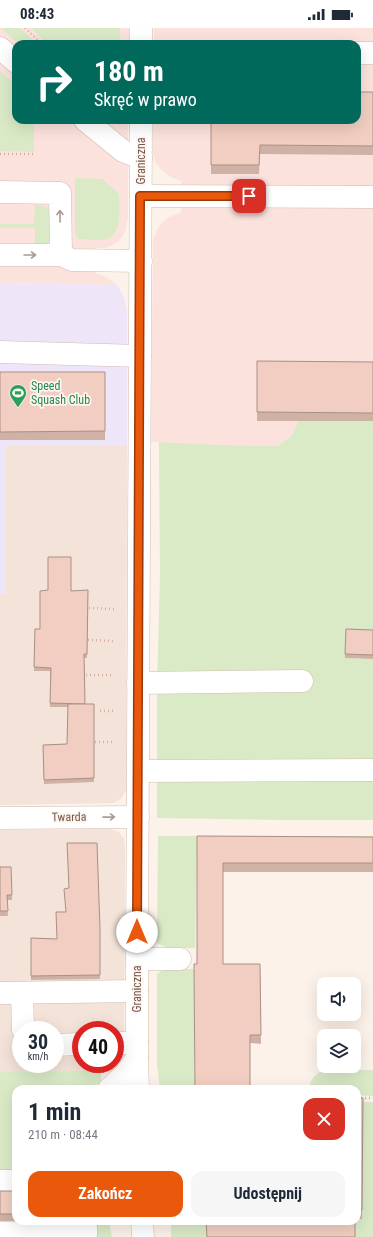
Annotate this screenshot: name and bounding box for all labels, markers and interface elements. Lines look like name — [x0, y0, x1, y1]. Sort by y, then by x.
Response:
text: 08:43 — [20, 5, 54, 23]
text: 180 m — [94, 55, 164, 88]
icon: right — [28, 56, 80, 108]
text: Skręć w prawo — [94, 89, 197, 110]
street label: Graniczna — [134, 137, 148, 185]
pin — [232, 179, 266, 213]
icon: arrive — [238, 185, 260, 207]
one-way arrow — [56, 210, 64, 223]
one-way arrow — [23, 251, 36, 259]
place label: Speed Squash Club — [31, 379, 90, 407]
sports icon: Speed Squash Club — [8, 383, 28, 408]
street label: Twarda — [52, 810, 87, 824]
one-way arrow — [102, 813, 115, 820]
position arrow — [116, 911, 158, 953]
street label: Graniczna — [130, 965, 144, 1013]
map controls — [317, 977, 361, 1073]
button: sound — [317, 977, 361, 1021]
speed limit sign: 40 — [72, 1021, 124, 1073]
button: layers — [317, 1029, 361, 1073]
text: 30 — [28, 1030, 48, 1054]
text: km/h — [28, 1051, 48, 1062]
text: 1 min — [28, 1098, 81, 1126]
button: close — [303, 1098, 345, 1140]
text: 210 m · 08:44 — [28, 1127, 98, 1142]
button: Zakończ — [28, 1171, 183, 1217]
button: Udostępnij — [191, 1171, 345, 1217]

